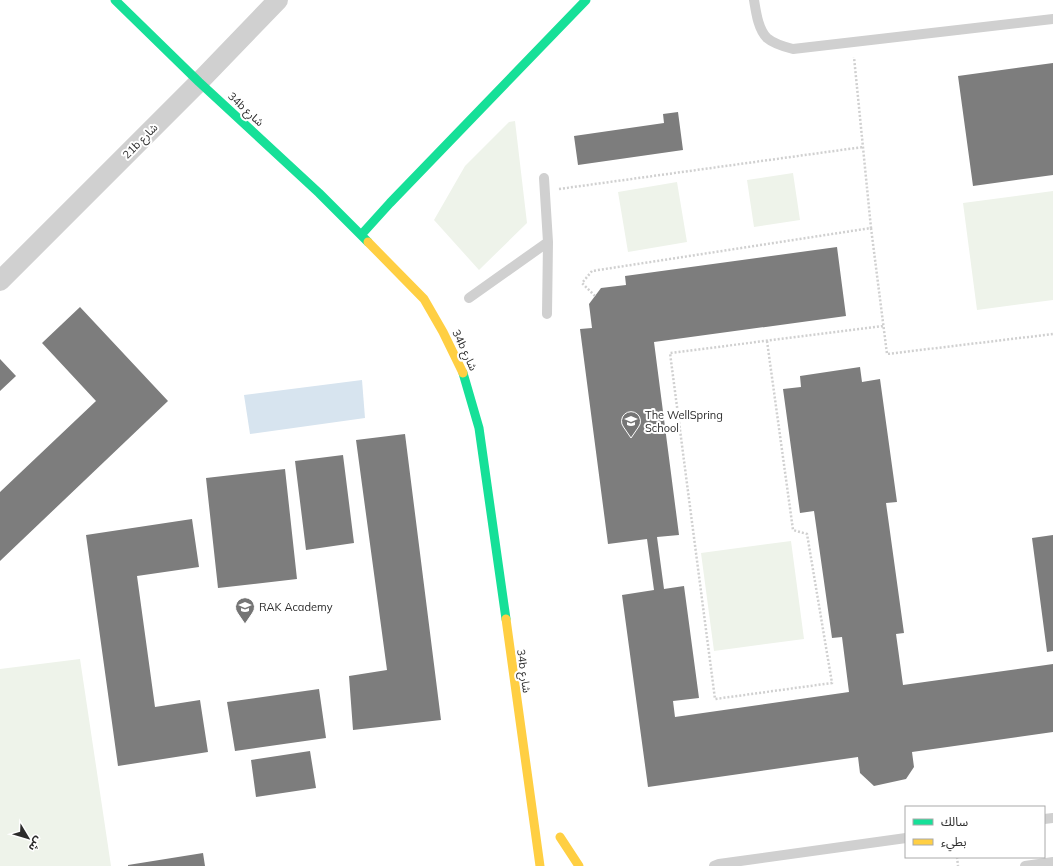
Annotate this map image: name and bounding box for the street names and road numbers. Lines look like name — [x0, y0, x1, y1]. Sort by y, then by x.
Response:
street label: 34b شارع — [224, 89, 267, 130]
street label: 21b شارع — [119, 120, 162, 162]
street label: 34b شارع — [448, 327, 481, 374]
street label: 34b شارع — [513, 648, 534, 694]

